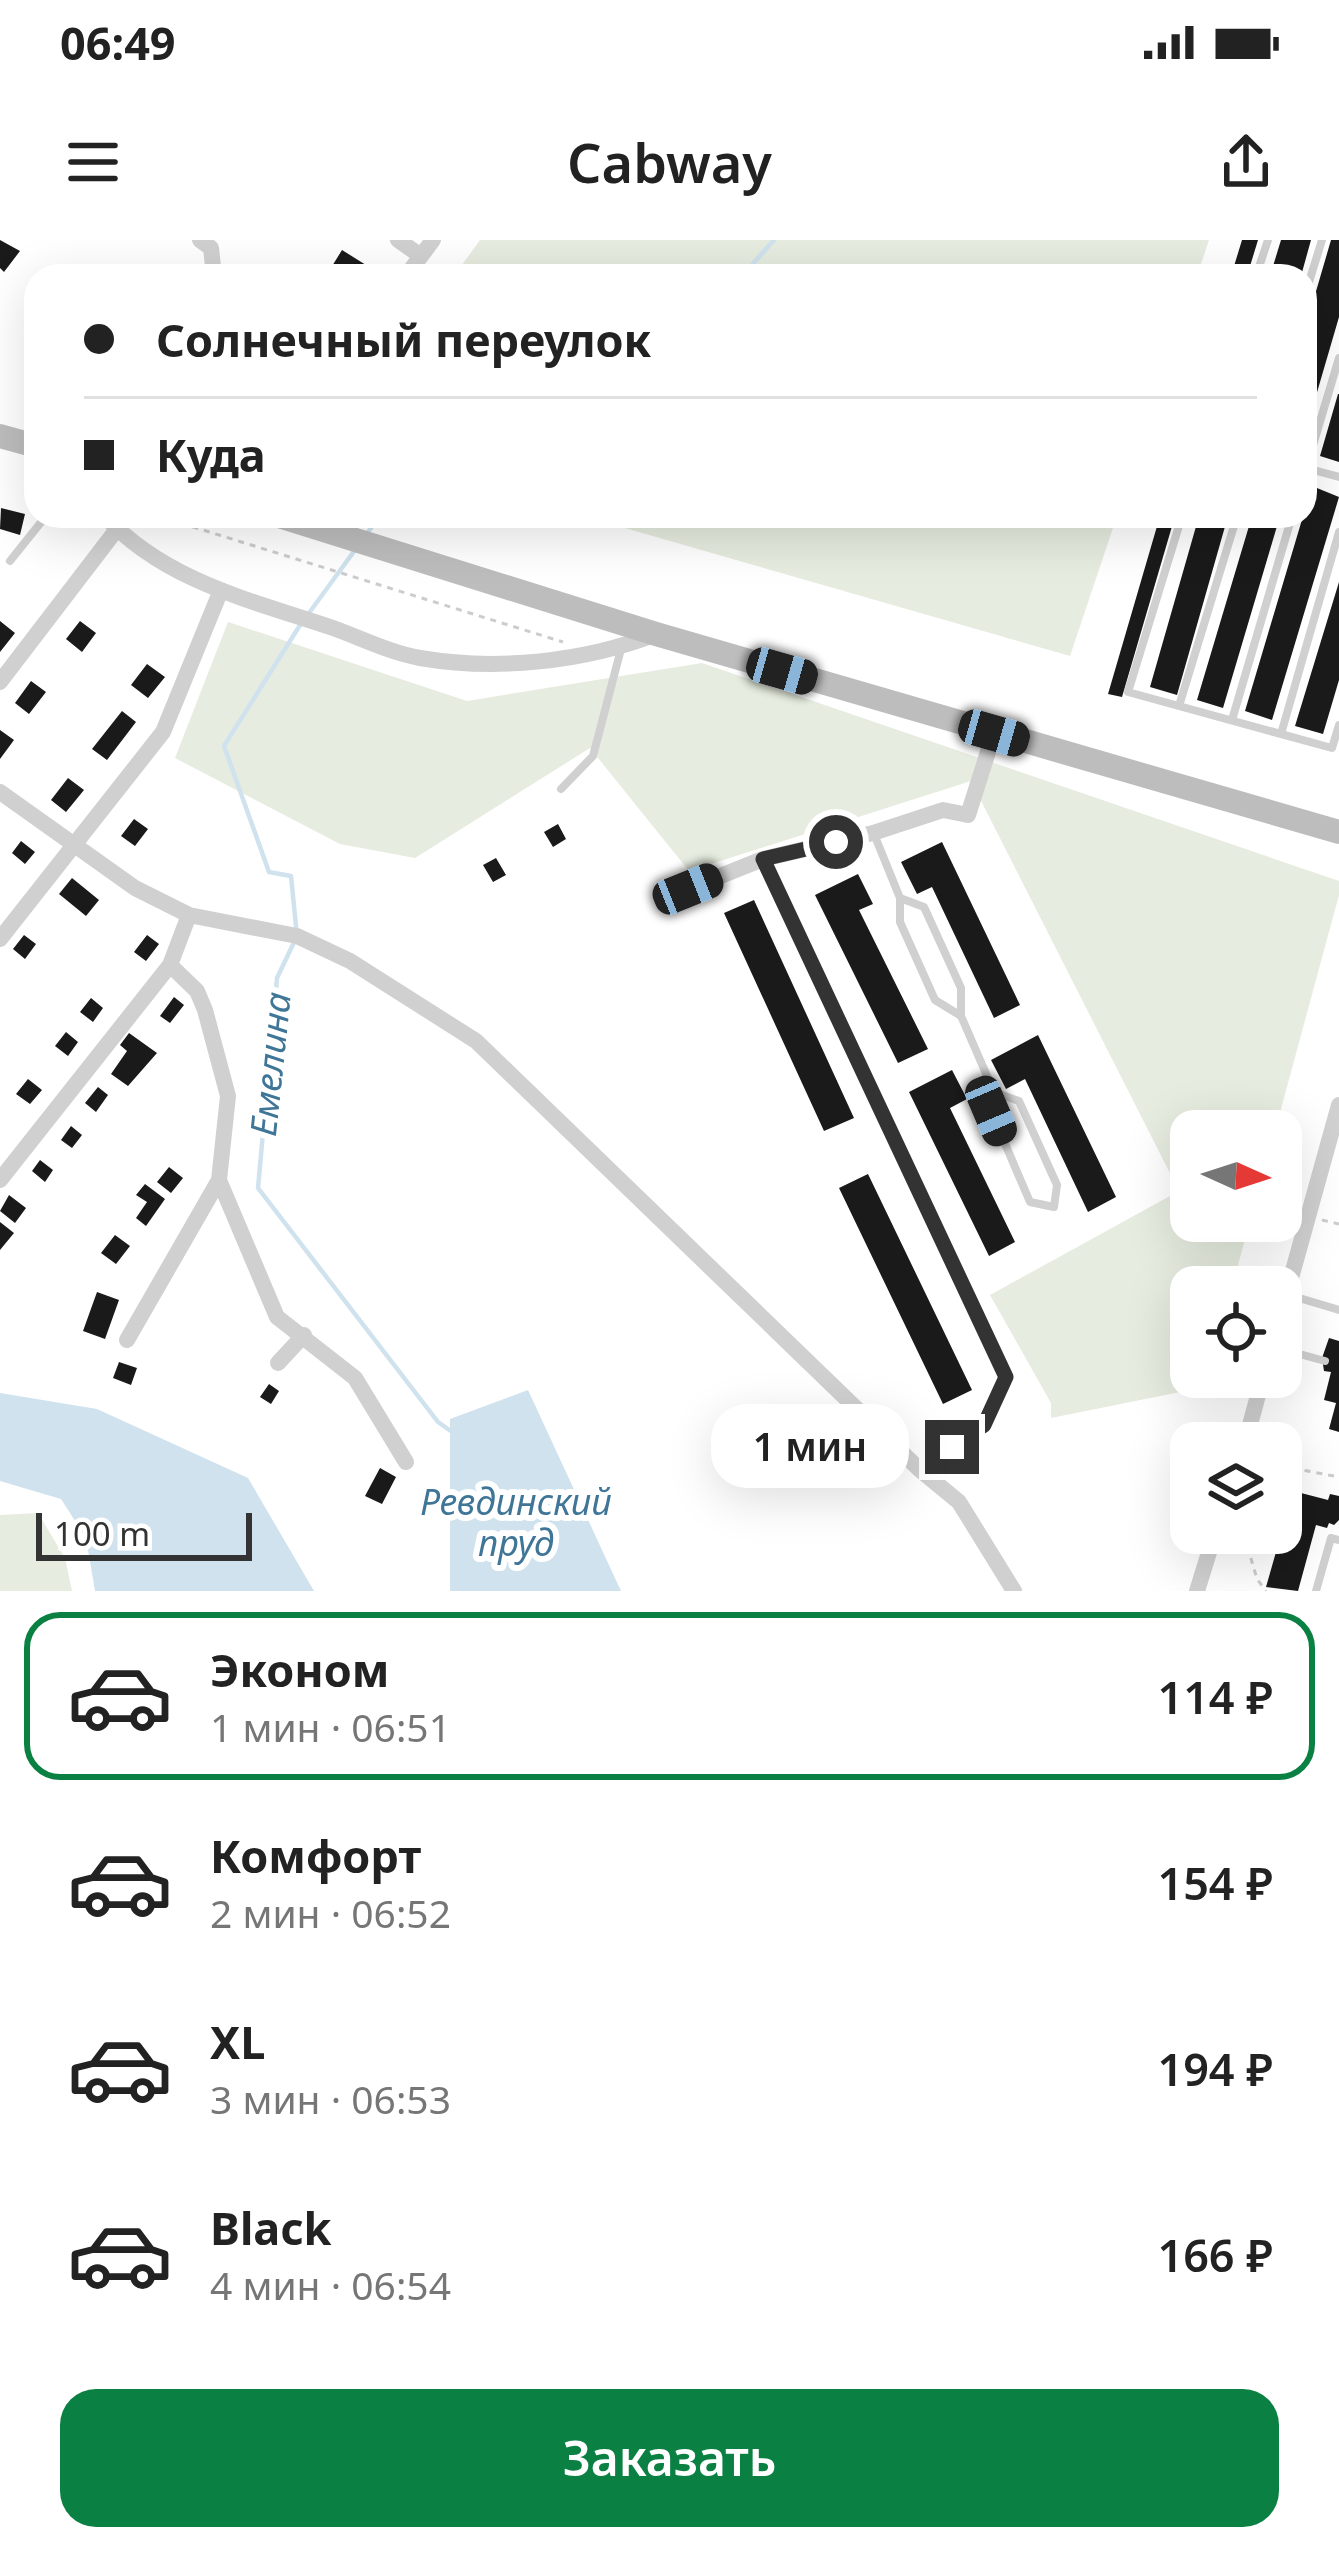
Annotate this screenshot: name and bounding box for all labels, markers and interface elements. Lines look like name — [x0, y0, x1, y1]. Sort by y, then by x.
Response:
text: 06:49 — [60, 12, 176, 73]
text: Cabway — [567, 125, 772, 199]
icon: menu — [60, 129, 126, 195]
icon: share — [1213, 129, 1279, 195]
text: Солнечный переулок — [156, 309, 651, 370]
text: Куда — [156, 424, 266, 485]
car — [742, 644, 822, 698]
car — [954, 706, 1034, 760]
route start — [809, 815, 863, 869]
car — [648, 859, 728, 919]
water label: Емелина — [238, 990, 302, 1138]
car — [960, 1071, 1022, 1151]
north arrow — [1170, 1110, 1302, 1242]
map controls — [1170, 1110, 1302, 1554]
button: locate — [1170, 1266, 1302, 1398]
callout: 1 мин — [712, 1405, 910, 1489]
text: 1 мин — [753, 1419, 867, 1472]
route end — [925, 1420, 979, 1474]
button: layers — [1170, 1422, 1302, 1554]
water label: Ревдинский пруд — [420, 1477, 612, 1567]
scale bar — [36, 1507, 252, 1560]
text: 100 m — [54, 1511, 150, 1556]
text: Эконом — [210, 1639, 389, 1700]
icon: car — [66, 1642, 174, 1750]
text: 114 ₽ — [1157, 1666, 1273, 1727]
text: 1 мин · 06:51 — [210, 1700, 451, 1753]
text: Комфорт — [210, 1825, 421, 1886]
icon: car — [66, 1828, 174, 1936]
text: 154 ₽ — [1157, 1852, 1273, 1913]
text: 2 мин · 06:52 — [210, 1886, 451, 1939]
text: XL — [210, 2011, 265, 2072]
icon: car — [66, 2014, 174, 2122]
text: 194 ₽ — [1157, 2038, 1273, 2099]
text: 3 мин · 06:53 — [210, 2072, 451, 2125]
text: Black — [210, 2197, 331, 2258]
icon: car — [66, 2200, 174, 2308]
text: 166 ₽ — [1157, 2224, 1273, 2285]
text: 4 мин · 06:54 — [210, 2258, 451, 2311]
button: Заказать — [60, 2389, 1279, 2527]

